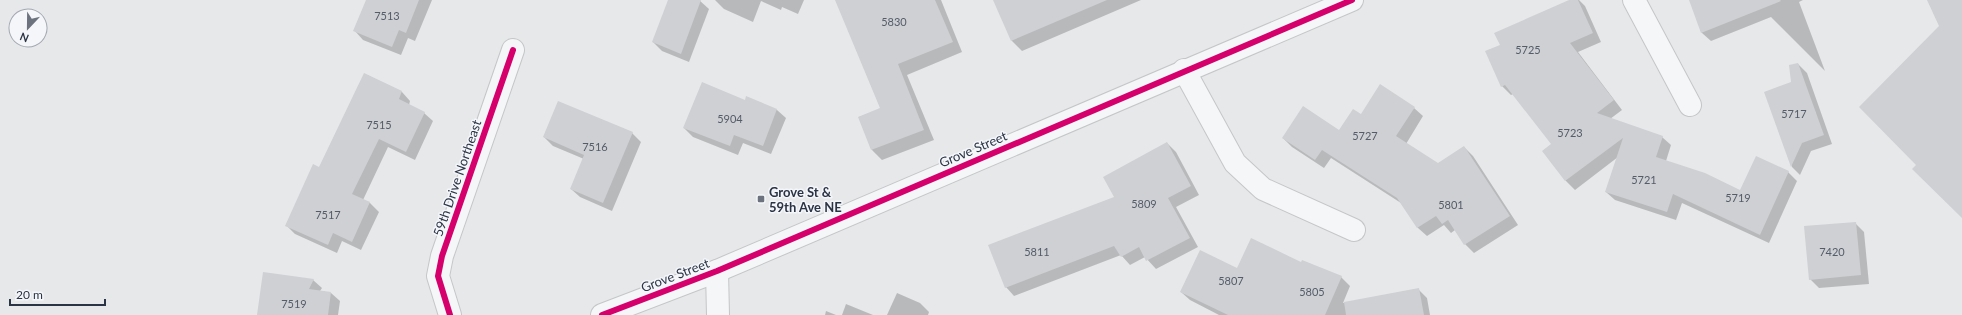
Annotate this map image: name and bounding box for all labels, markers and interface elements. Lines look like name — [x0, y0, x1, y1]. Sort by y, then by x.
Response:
north arrow — [8, 8, 48, 48]
house number: 7513 — [374, 9, 400, 22]
house number: 5830 — [881, 15, 907, 28]
text: N — [18, 30, 30, 45]
house number: 5725 — [1515, 43, 1541, 56]
house number: 5717 — [1781, 107, 1807, 120]
house number: 5904 — [717, 112, 743, 125]
street label: 59th Drive Northeast — [430, 117, 485, 238]
house number: 7515 — [366, 118, 392, 131]
house number: 5723 — [1557, 126, 1583, 139]
street label: Grove Street — [937, 127, 1010, 170]
house number: 5727 — [1352, 129, 1378, 142]
house number: 7516 — [582, 140, 608, 153]
house number: 5721 — [1631, 173, 1657, 186]
place label: Grove St & 59th Ave NE — [769, 184, 842, 215]
house number: 5719 — [1725, 191, 1751, 204]
marker: Grove St & 59th Ave NE — [756, 194, 766, 204]
house number: 5809 — [1131, 197, 1157, 210]
house number: 5801 — [1438, 198, 1464, 211]
house number: 7517 — [315, 208, 341, 221]
house number: 5811 — [1024, 245, 1050, 258]
house number: 7420 — [1819, 245, 1845, 258]
street label: Grove Street — [639, 255, 712, 295]
house number: 5807 — [1218, 274, 1244, 287]
scale bar — [10, 281, 105, 307]
house number: 5805 — [1299, 285, 1325, 298]
text: 20 m — [16, 287, 43, 302]
house number: 7519 — [281, 297, 307, 310]

